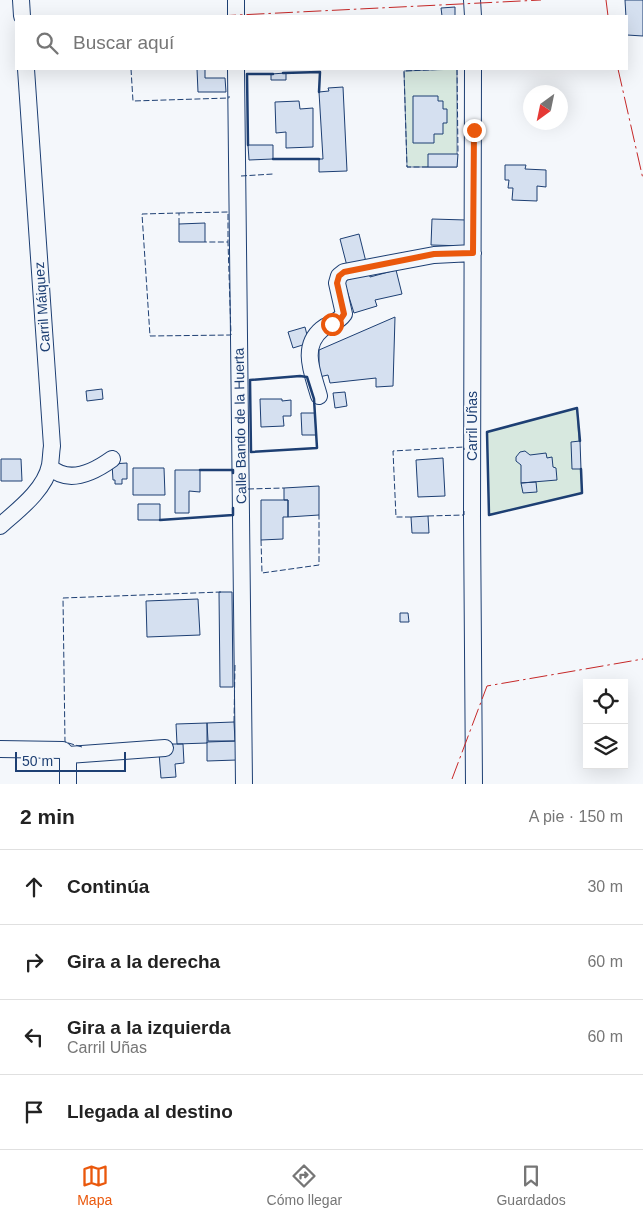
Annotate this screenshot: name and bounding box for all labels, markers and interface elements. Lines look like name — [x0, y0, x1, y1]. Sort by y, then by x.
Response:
search box — [15, 15, 628, 70]
icon: search — [33, 29, 61, 57]
text: Buscar aquí — [73, 32, 174, 53]
north arrow — [523, 85, 568, 130]
route end — [463, 119, 486, 142]
street label: Carril Máiquez — [31, 261, 53, 353]
route start — [321, 313, 344, 336]
street label: Calle Bando de la Huerta — [231, 347, 249, 504]
street label: Carril Uñas — [464, 391, 480, 461]
map controls — [583, 679, 628, 769]
button: locate — [583, 679, 628, 724]
button: layers — [583, 724, 628, 769]
scale bar — [15, 749, 126, 772]
text: 50 m — [22, 753, 53, 769]
text: 2 min — [20, 805, 75, 828]
text: A pie · 150 m — [529, 808, 623, 825]
icon: ahead — [20, 873, 48, 901]
text: Continúa — [67, 876, 149, 897]
text: 30 m — [587, 878, 623, 895]
icon: right — [20, 948, 48, 976]
text: Gira a la derecha — [67, 951, 220, 972]
text: 60 m — [587, 953, 623, 970]
text: Gira a la izquierda — [67, 1017, 231, 1038]
icon: left — [20, 1023, 48, 1051]
text: 60 m — [587, 1028, 623, 1045]
text: Carril Uñas — [67, 1039, 147, 1056]
icon: arrive — [20, 1098, 48, 1126]
text: Llegada al destino — [67, 1101, 233, 1122]
tab: Mapa — [77, 1162, 112, 1208]
tab: Cómo llegar — [267, 1162, 342, 1208]
tab: Guardados — [496, 1162, 566, 1208]

